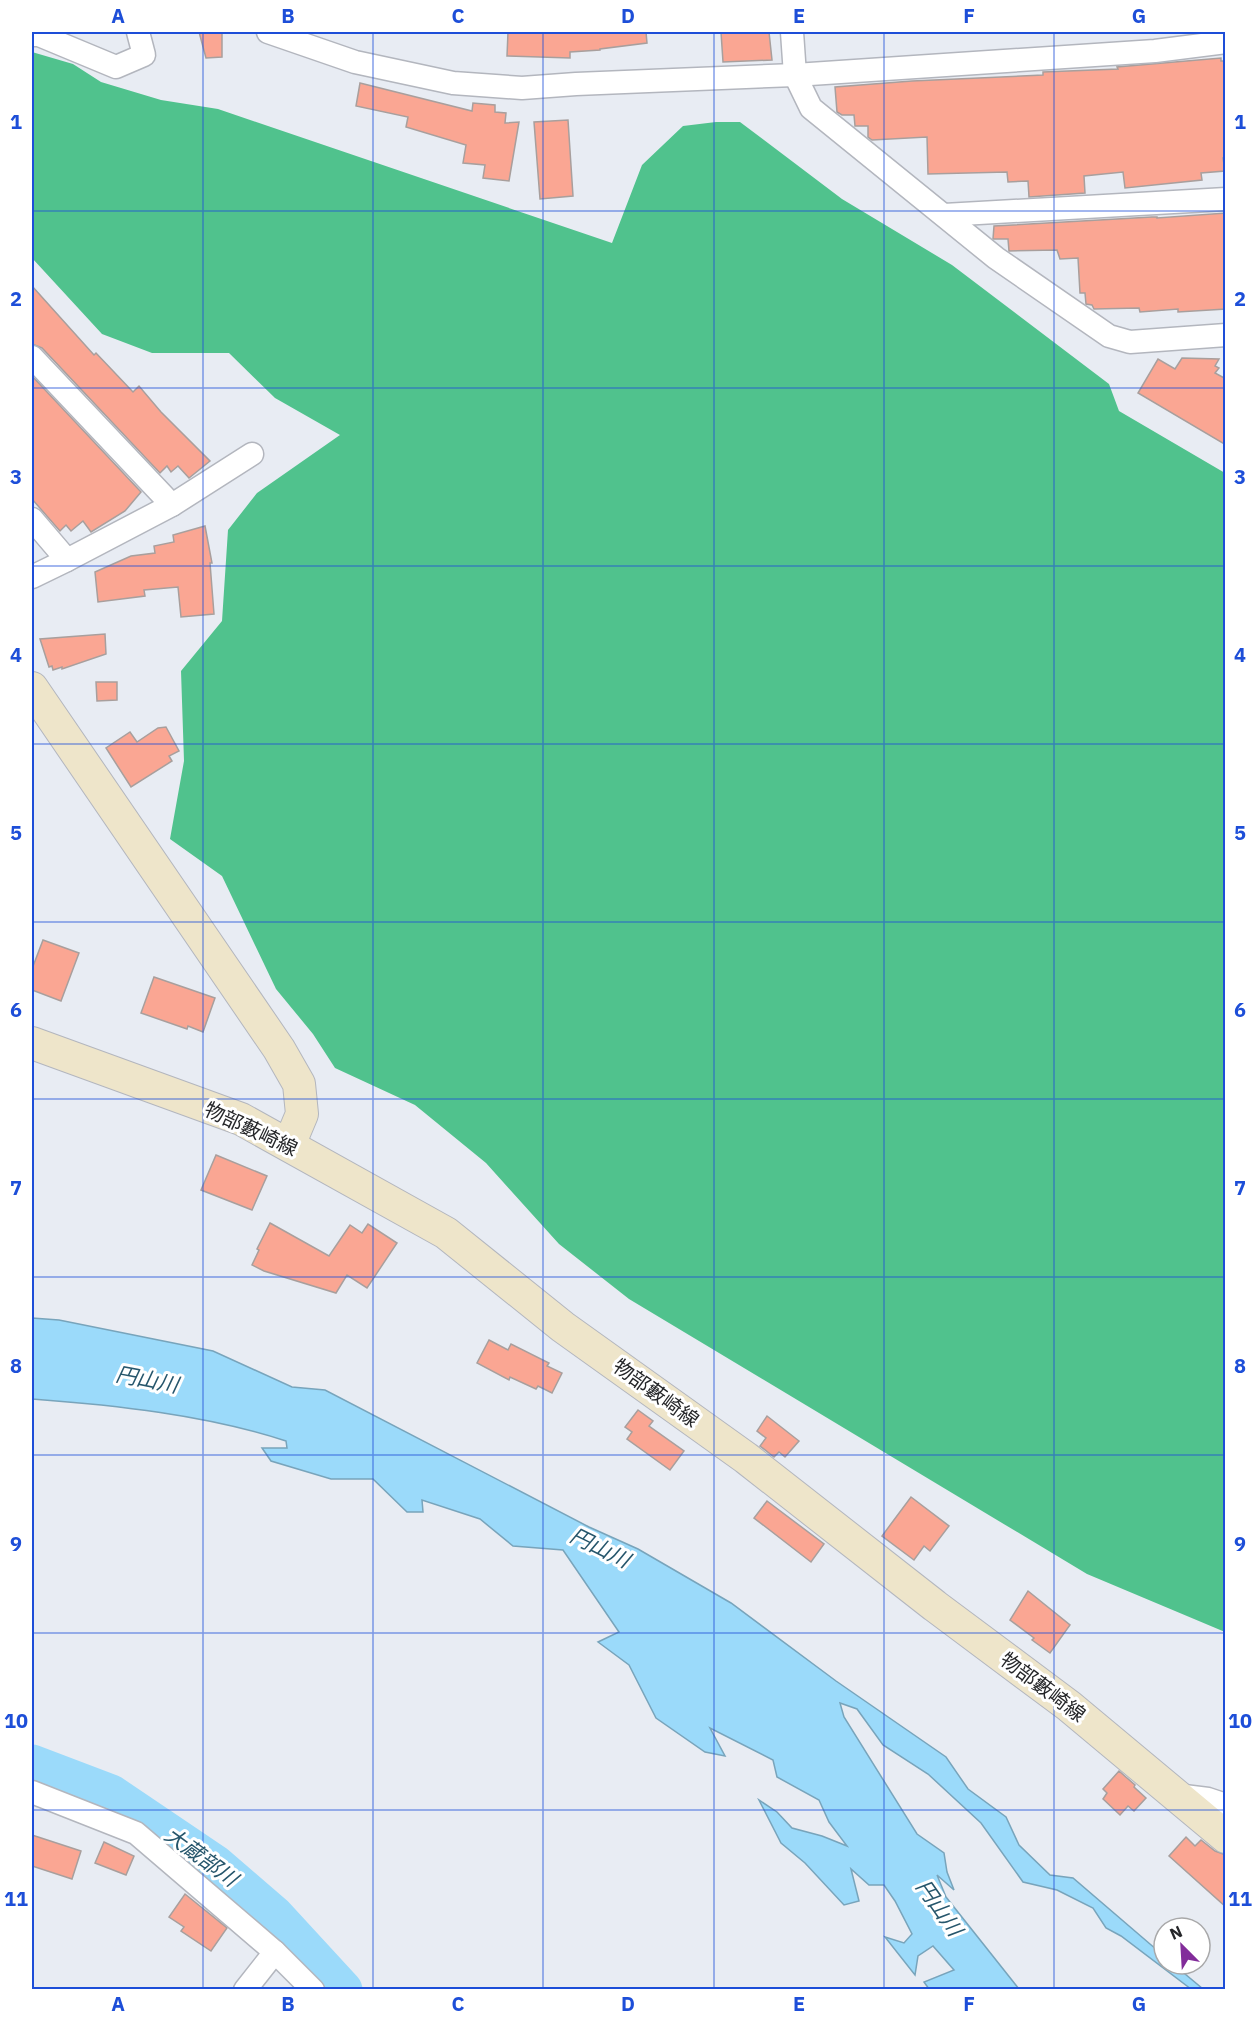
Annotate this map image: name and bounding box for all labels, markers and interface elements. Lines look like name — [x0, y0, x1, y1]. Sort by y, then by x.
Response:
text: A — [111, 2, 125, 29]
text: B — [281, 2, 295, 29]
text: C — [451, 2, 465, 29]
text: D — [621, 2, 635, 29]
text: E — [793, 2, 805, 29]
text: F — [963, 2, 975, 29]
text: G — [1132, 2, 1146, 29]
text: 1 — [10, 108, 22, 135]
text: 1 — [1234, 108, 1246, 135]
text: 2 — [10, 285, 22, 312]
text: 2 — [1234, 285, 1246, 312]
text: 3 — [10, 463, 22, 490]
text: 3 — [1234, 463, 1246, 490]
text: 4 — [10, 641, 22, 668]
text: 4 — [1234, 641, 1246, 668]
text: 5 — [10, 819, 22, 846]
text: 5 — [1234, 819, 1246, 846]
text: 6 — [10, 996, 22, 1023]
text: 6 — [1234, 996, 1246, 1023]
street label: 物部藪崎線 — [200, 1095, 302, 1162]
text: 7 — [10, 1174, 22, 1201]
text: 7 — [1234, 1174, 1246, 1201]
text: 8 — [10, 1352, 22, 1379]
street label: 物部藪崎線 — [608, 1352, 705, 1433]
text: 8 — [1234, 1352, 1246, 1379]
water label: 円山川 — [114, 1359, 183, 1399]
water label: 円山川 — [566, 1521, 637, 1574]
text: 9 — [10, 1530, 22, 1557]
text: 9 — [1234, 1530, 1246, 1557]
street label: 物部藪崎線 — [995, 1646, 1091, 1727]
text: 10 — [4, 1707, 28, 1734]
text: 10 — [1228, 1707, 1252, 1734]
water label: 大蔵部川 — [159, 1820, 245, 1893]
water label: 円山川 — [910, 1874, 971, 1943]
text: 11 — [4, 1885, 28, 1912]
text: 11 — [1228, 1885, 1252, 1912]
north arrow — [1152, 1916, 1212, 1976]
text: N — [1167, 1921, 1185, 1944]
text: A — [111, 1990, 125, 2017]
text: B — [281, 1990, 295, 2017]
text: C — [451, 1990, 465, 2017]
text: D — [621, 1990, 635, 2017]
text: E — [793, 1990, 805, 2017]
text: F — [963, 1990, 975, 2017]
text: G — [1132, 1990, 1146, 2017]

